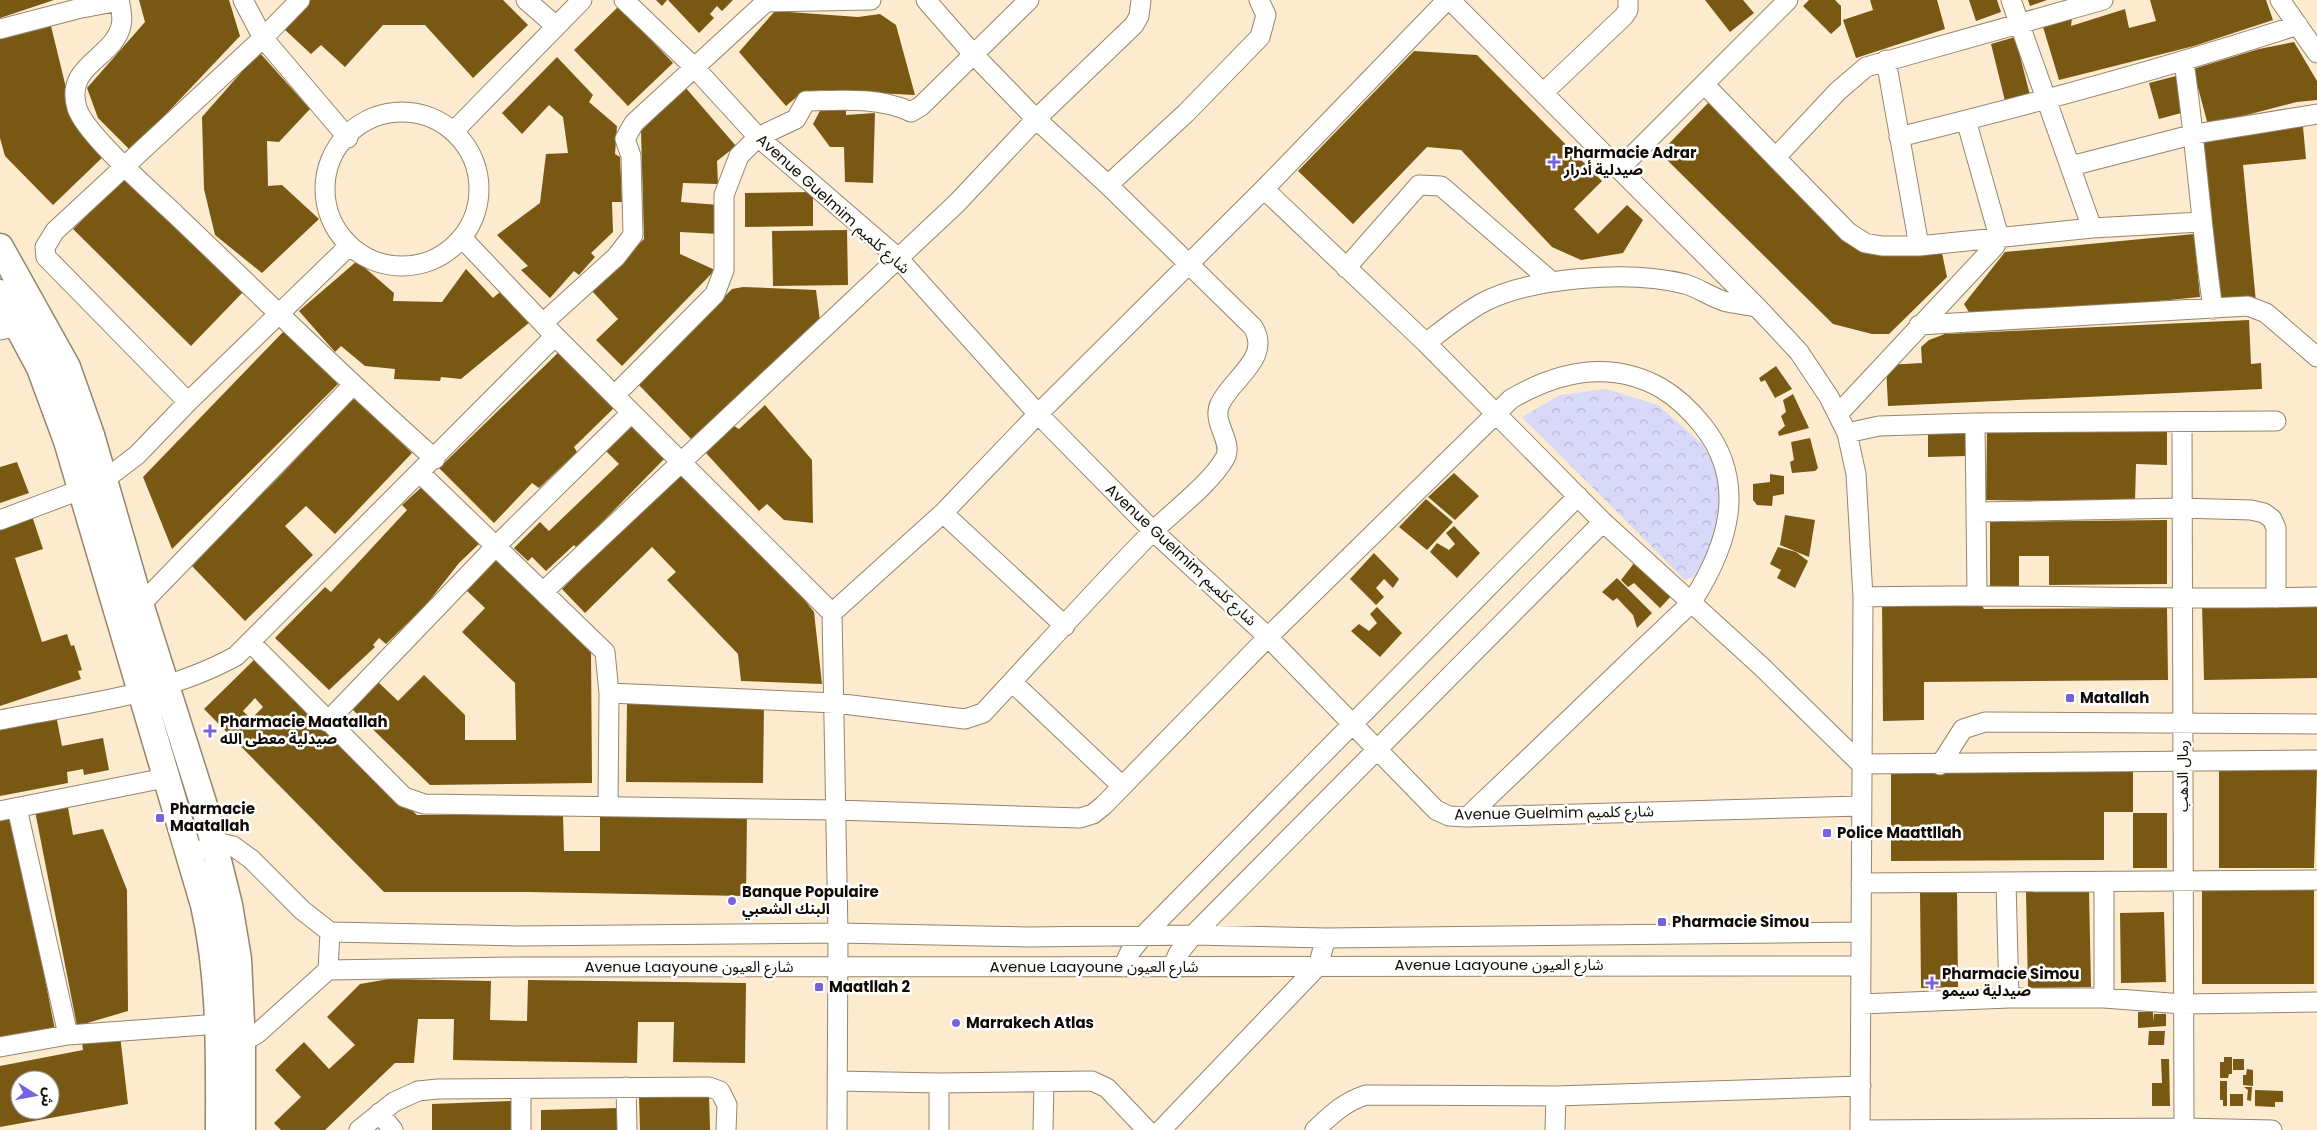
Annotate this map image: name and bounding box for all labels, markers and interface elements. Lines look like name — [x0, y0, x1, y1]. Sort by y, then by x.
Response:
street label: Avenue Guelmim شارع كلميم — [751, 129, 915, 280]
place label: Pharmacie Adrar صيدلية أدرار — [1563, 142, 1697, 180]
marker: Pharmacie Adrar صيدلية أدرار — [1548, 156, 1560, 168]
street label: Avenue Guelmim شارع كلميم — [1100, 479, 1262, 632]
place label: Matallah — [2080, 687, 2149, 708]
marker: Matallah — [2064, 692, 2076, 704]
place label: Pharmacie Maatallah صيدلية معطى الله — [220, 711, 388, 749]
marker: Pharmacie Maatallah صيدلية معطى الله — [204, 725, 216, 737]
street label: رمال الدهب — [2172, 740, 2193, 812]
place label: Pharmacie Maatallah — [170, 798, 255, 836]
street label: Avenue Guelmim شارع كلميم — [1454, 800, 1654, 827]
marker: Pharmacie Maatallah — [154, 812, 166, 824]
place label: Police Maattllah — [1837, 822, 1962, 843]
marker: Police Maattllah — [1821, 827, 1833, 839]
place label: Banque Populaire البنك الشعبي — [742, 881, 879, 920]
marker: Banque Populaire البنك الشعبي — [726, 895, 738, 907]
place label: Pharmacie Simou — [1672, 911, 1809, 932]
marker: Pharmacie Simou — [1656, 916, 1668, 928]
street label: Avenue Laayoune شارع العيون — [1394, 954, 1604, 977]
street label: Avenue Laayoune شارع العيون — [584, 956, 794, 979]
street label: Avenue Laayoune شارع العيون — [989, 956, 1199, 979]
place label: Pharmacie Simou صيدلية سيمو — [1942, 963, 2079, 1001]
place label: Maatllah 2 — [829, 976, 911, 997]
marker: Pharmacie Simou صيدلية سيمو — [1926, 977, 1938, 989]
marker: Maatllah 2 — [813, 981, 825, 993]
place label: Marrakech Atlas — [966, 1012, 1094, 1033]
marker: Marrakech Atlas — [950, 1017, 962, 1029]
north arrow — [10, 1070, 60, 1120]
text: ش — [36, 1086, 59, 1109]

